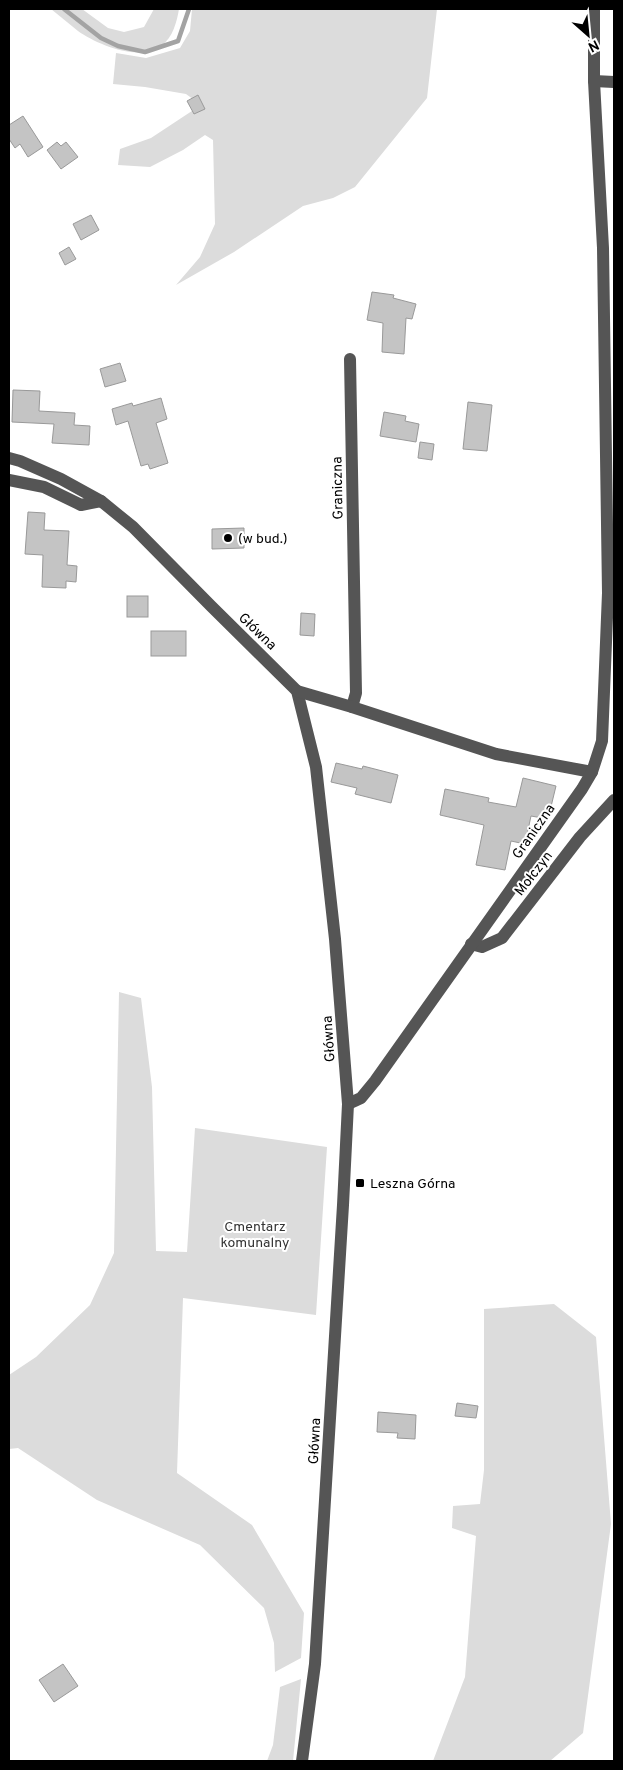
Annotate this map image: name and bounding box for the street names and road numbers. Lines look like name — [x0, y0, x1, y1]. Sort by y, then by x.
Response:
street label: Graniczna — [329, 456, 348, 520]
street label: Główna — [234, 610, 280, 654]
street label: Graniczna — [509, 801, 559, 863]
street label: Mołczyn — [511, 848, 557, 900]
street label: Główna — [319, 1015, 340, 1063]
street label: Główna — [306, 1417, 325, 1465]

